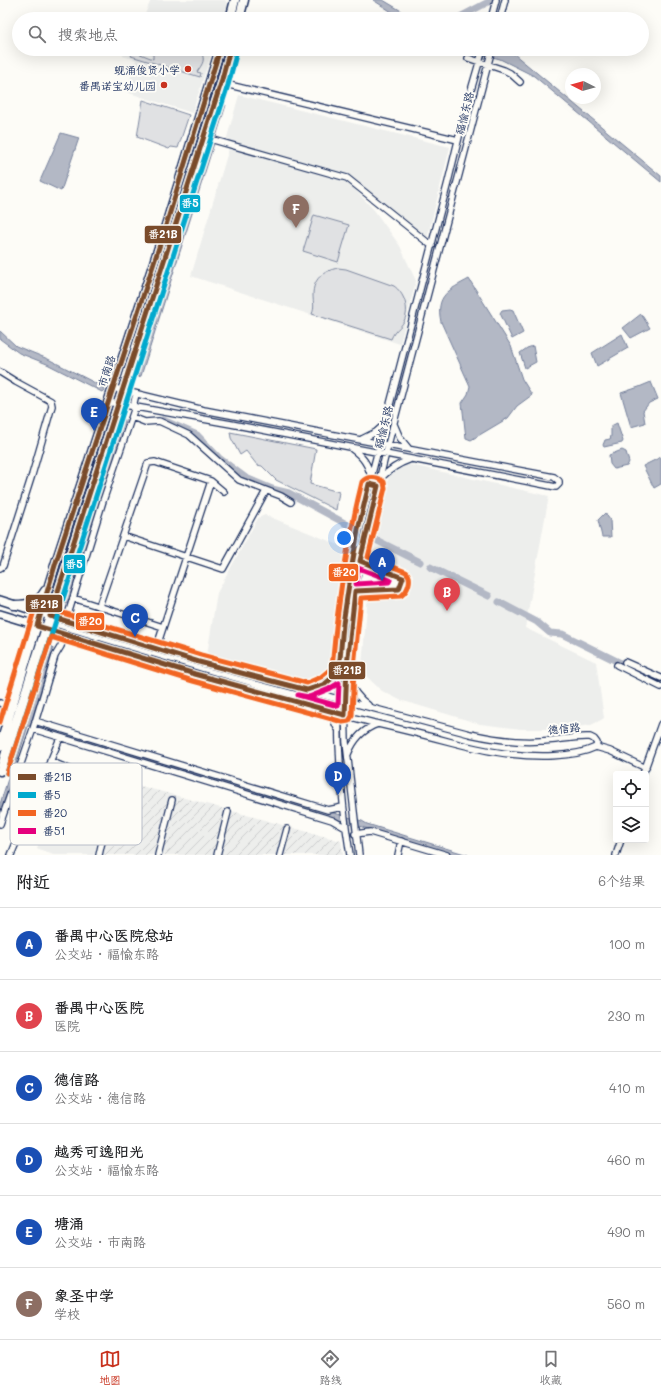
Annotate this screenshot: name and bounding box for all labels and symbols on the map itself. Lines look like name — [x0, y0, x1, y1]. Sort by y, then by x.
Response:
place label: 蚬涌俊贤小学 — [114, 62, 180, 77]
marker: 蚬涌俊贤小学 — [183, 64, 193, 74]
north arrow — [565, 68, 601, 104]
place label: 番禺诺宝幼儿园 — [79, 78, 156, 93]
marker: 番禺诺宝幼儿园 — [159, 80, 169, 90]
street label: 福愉东路 — [451, 90, 477, 136]
line badge: 番5 — [179, 194, 201, 213]
text: 番5 — [181, 195, 199, 210]
pin: F — [283, 195, 309, 228]
line badge: 番21B — [144, 225, 182, 244]
text: 番21B — [148, 226, 178, 241]
street label: 市南路 — [94, 353, 118, 389]
pin: E — [81, 398, 107, 431]
street label: 福愉东路 — [370, 404, 396, 450]
your location — [334, 528, 354, 548]
pin: A — [369, 548, 395, 581]
line badge: 番5 — [63, 554, 86, 574]
text: 番5 — [65, 556, 83, 571]
line badge: 番20 — [328, 563, 359, 582]
text: 番20 — [332, 564, 356, 579]
pin: B — [434, 578, 460, 611]
line badge: 番21B — [25, 594, 63, 613]
text: 番21B — [29, 596, 59, 611]
pin: C — [122, 604, 148, 637]
line badge: 番20 — [75, 612, 105, 631]
text: 番20 — [78, 613, 102, 628]
line badge: 番21B — [328, 661, 366, 680]
text: 番21B — [332, 662, 362, 677]
street label: 德信路 — [547, 719, 581, 737]
pin: D — [325, 762, 351, 795]
legend — [10, 763, 142, 845]
text: 番21B — [43, 769, 72, 784]
text: 番5 — [43, 787, 60, 802]
text: 番20 — [43, 805, 67, 820]
text: 番51 — [43, 823, 65, 838]

